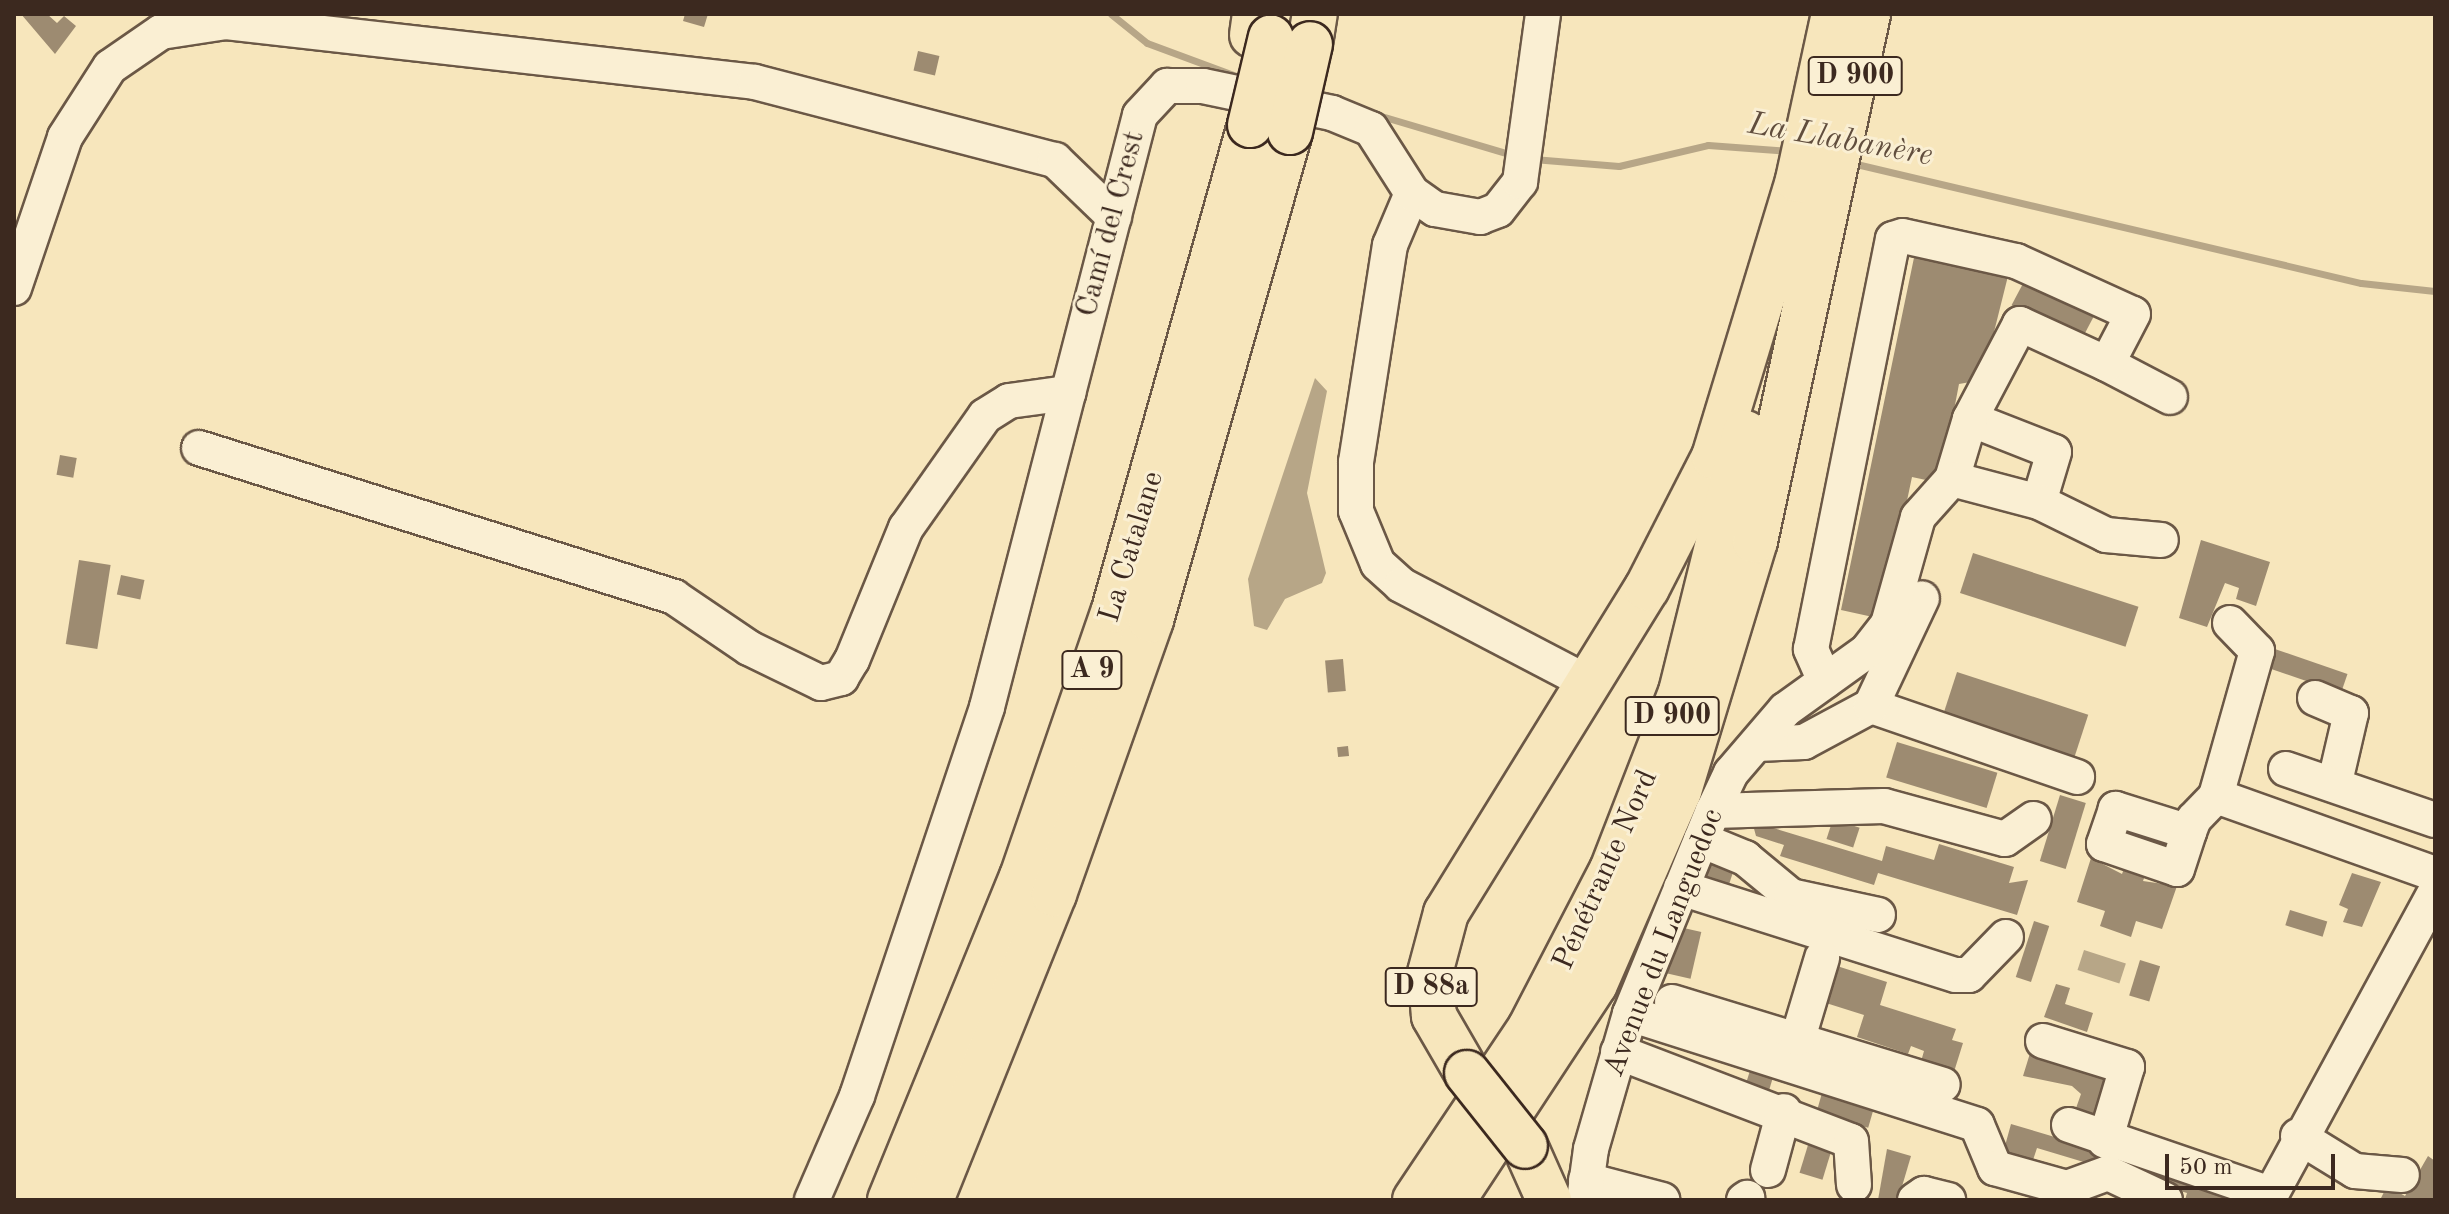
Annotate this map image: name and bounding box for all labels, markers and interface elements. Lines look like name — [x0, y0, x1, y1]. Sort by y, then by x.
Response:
road number: D 900 — [1807, 52, 1903, 100]
water label: La Llabanère — [1745, 106, 1935, 176]
street label: Camí del Crest — [1069, 127, 1153, 321]
street label: La Catalane — [1092, 467, 1172, 627]
road number: A 9 — [1060, 646, 1124, 694]
road number: D 900 — [1624, 692, 1720, 740]
street label: Pénétrante Nord — [1546, 764, 1666, 976]
street label: Avenue du Languedoc — [1596, 804, 1732, 1082]
road number: D 88a — [1383, 963, 1479, 1011]
scale bar — [2169, 1138, 2339, 1188]
text: 50 m — [2179, 1156, 2233, 1180]

